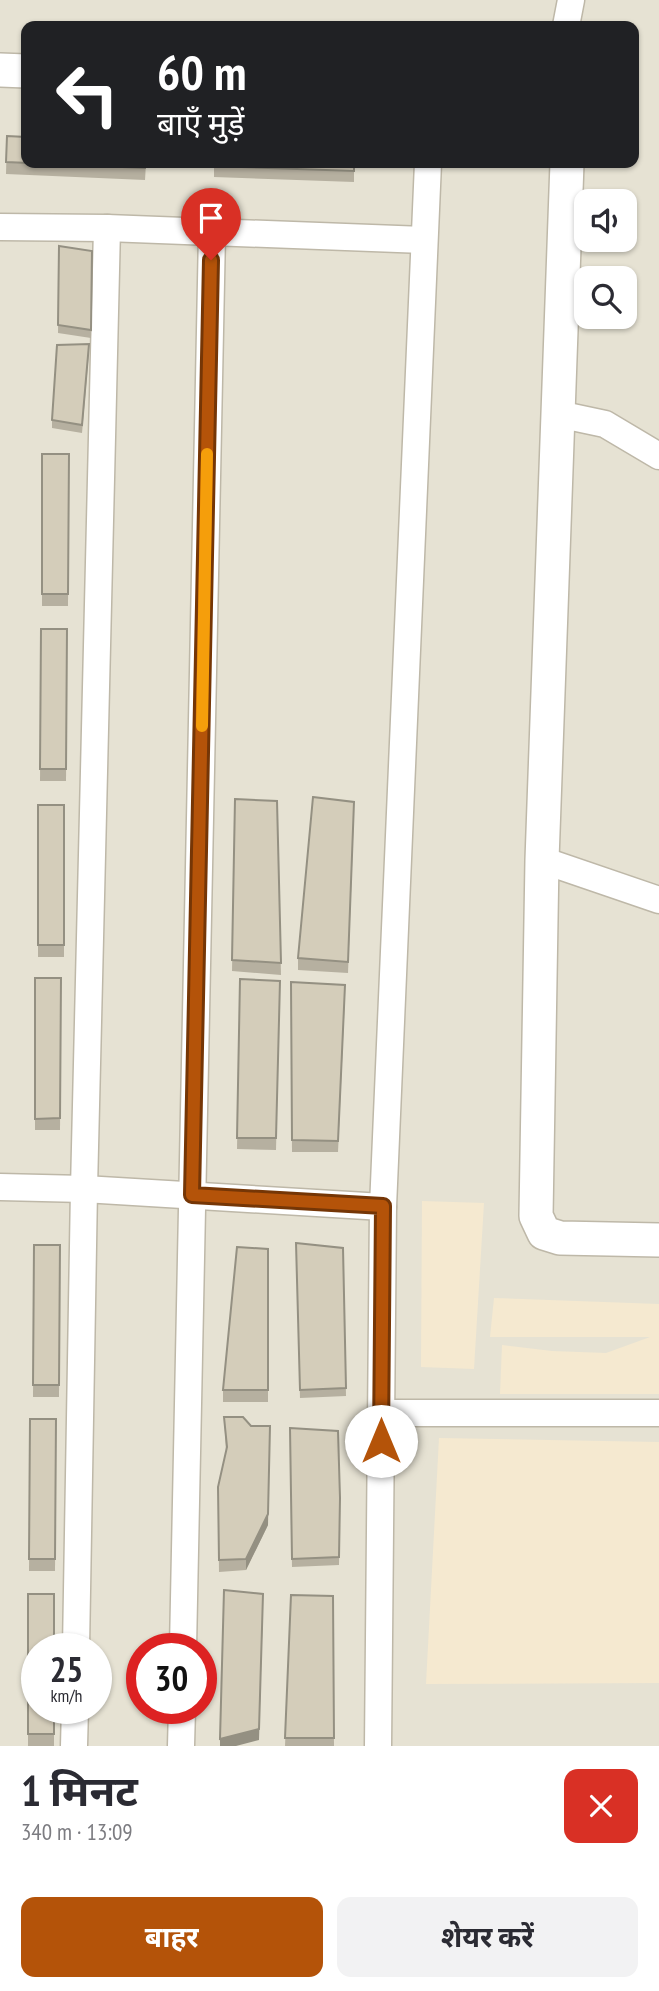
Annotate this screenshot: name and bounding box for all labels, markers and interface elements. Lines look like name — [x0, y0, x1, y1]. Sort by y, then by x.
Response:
text: 60 m — [157, 40, 246, 104]
icon: left — [42, 49, 133, 140]
text: बाएँ मुड़ें — [157, 102, 244, 144]
pin — [181, 188, 241, 260]
map controls — [574, 189, 637, 329]
button: sound — [574, 189, 637, 252]
icon: arrive — [192, 199, 230, 237]
button: search — [574, 266, 637, 329]
position arrow — [344, 1404, 418, 1478]
speed limit sign: 30 — [126, 1633, 217, 1724]
text: 25 — [50, 1646, 83, 1692]
text: km/h — [51, 1684, 82, 1707]
text: 1 मिनट — [21, 1763, 138, 1818]
button: close — [564, 1769, 638, 1843]
text: 340 m · 13:09 — [21, 1817, 133, 1846]
button: बाहर — [21, 1897, 323, 1977]
button: शेयर करें — [337, 1897, 638, 1977]

